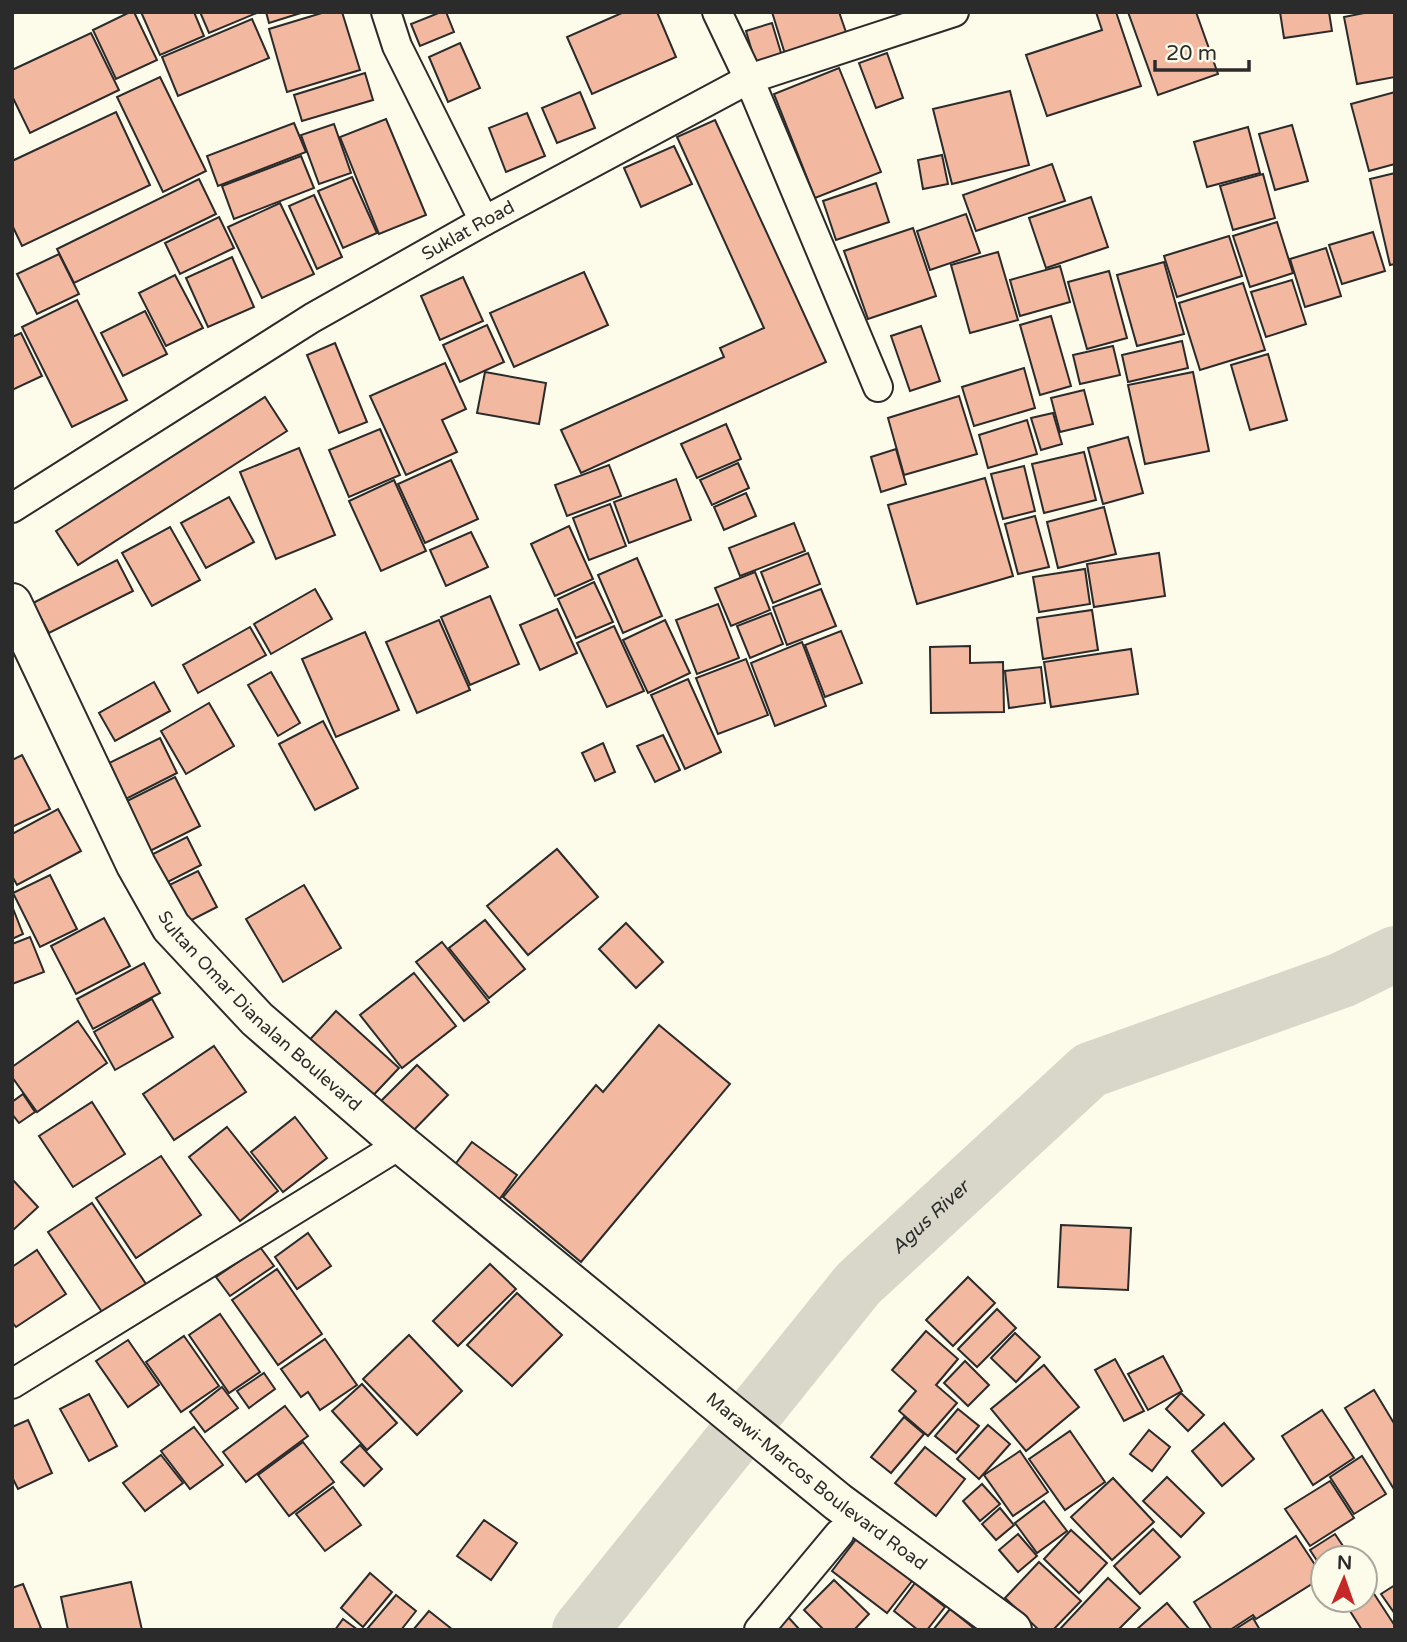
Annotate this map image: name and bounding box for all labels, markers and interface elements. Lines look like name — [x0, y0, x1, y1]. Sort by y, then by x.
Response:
scale bar — [1155, 28, 1250, 72]
text: 20 m — [1166, 41, 1217, 66]
street label: Suklat Road — [418, 196, 518, 265]
street label: Sultan Omar Dianalan Boulevard — [153, 907, 366, 1116]
water label: Agus River — [887, 1174, 976, 1259]
street label: Marawi-Marcos Boulevard Road — [702, 1388, 931, 1575]
north arrow — [1309, 1544, 1379, 1614]
text: N — [1337, 1552, 1353, 1574]

